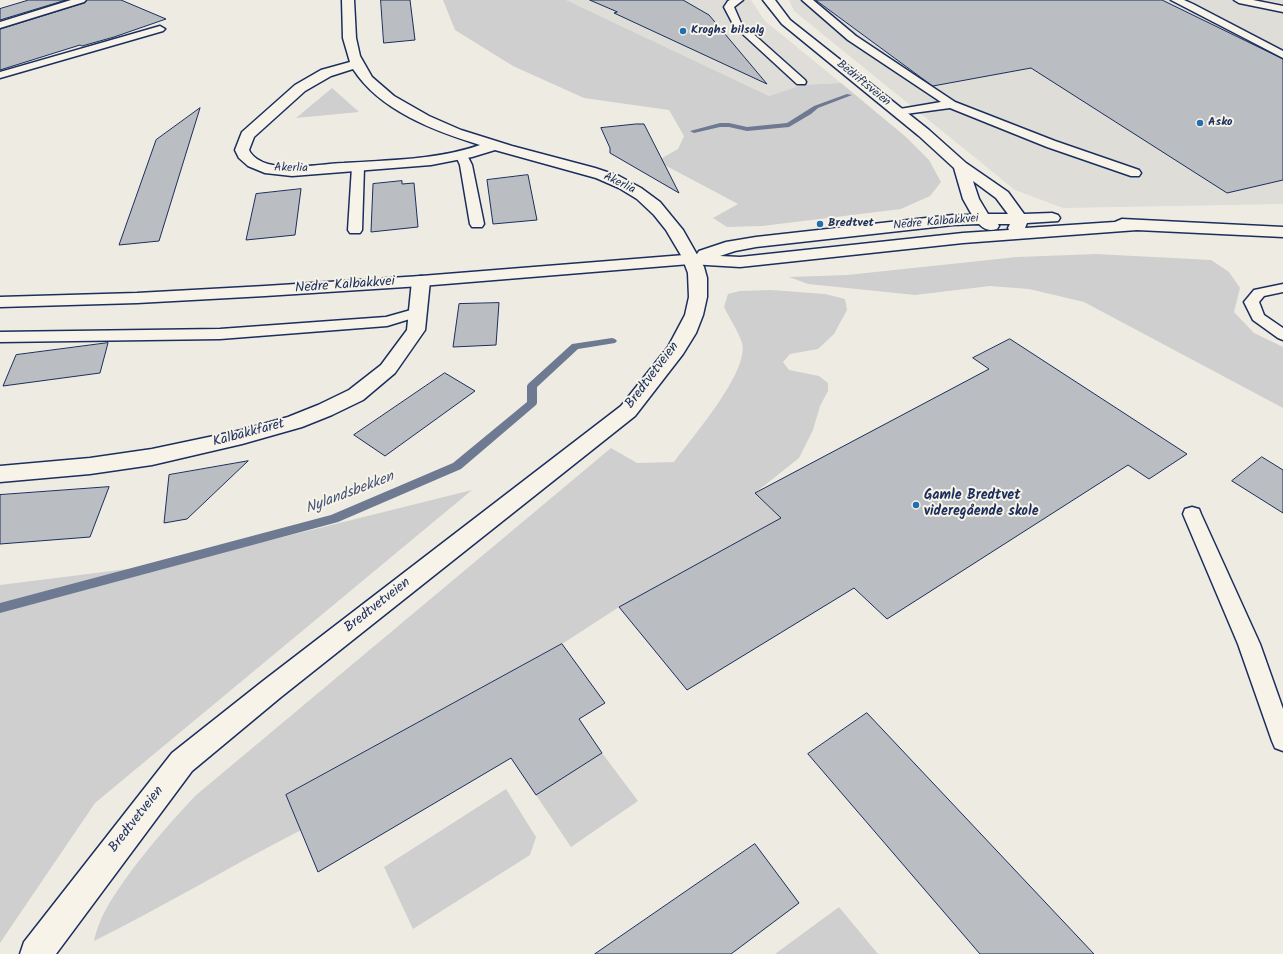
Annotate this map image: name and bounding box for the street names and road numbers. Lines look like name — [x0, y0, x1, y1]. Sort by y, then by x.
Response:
street label: Bedriftsveien — [833, 58, 893, 110]
street label: Akerlia — [274, 162, 308, 176]
street label: Akerlia — [601, 170, 637, 198]
street label: Nedre Kalbakkvei — [893, 212, 979, 234]
street label: Nedre Kalbakkvei — [294, 274, 396, 298]
street label: Bredtvetveien — [622, 339, 684, 413]
street label: Kalbakkfaret — [211, 416, 287, 452]
street label: Bredtvetveien — [342, 575, 414, 637]
street label: Bredtvetveien — [106, 784, 168, 856]

